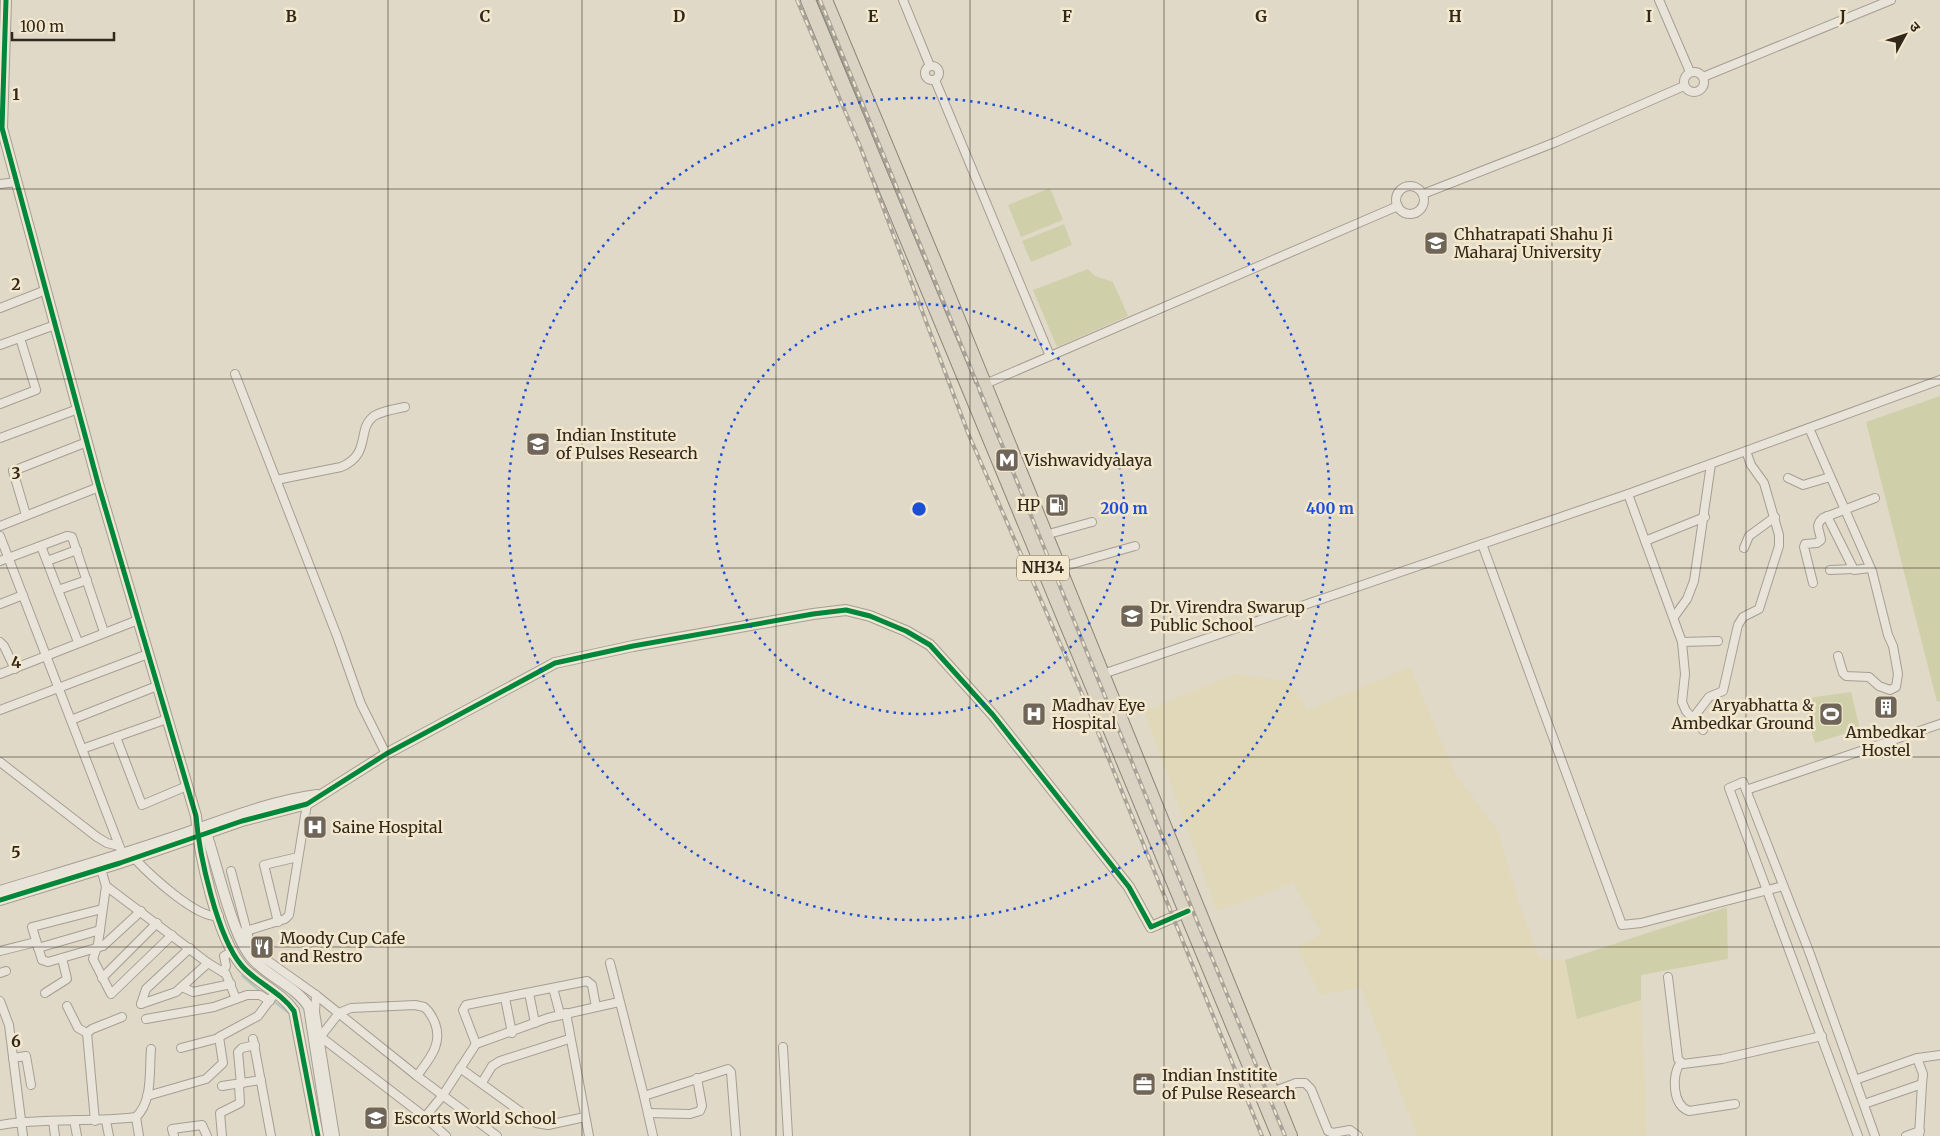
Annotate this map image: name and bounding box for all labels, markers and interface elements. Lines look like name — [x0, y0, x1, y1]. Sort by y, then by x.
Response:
text: B — [285, 6, 297, 26]
text: C — [480, 6, 490, 26]
text: D — [673, 6, 685, 26]
text: E — [868, 6, 879, 26]
text: F — [1062, 6, 1072, 26]
text: G — [1255, 6, 1267, 26]
text: H — [1448, 6, 1462, 26]
text: I — [1646, 6, 1652, 26]
text: J — [1839, 6, 1846, 26]
scale bar — [12, 10, 115, 42]
north arrow — [1880, 10, 1930, 60]
text: 100 m — [20, 17, 64, 36]
text: उ — [1905, 18, 1925, 36]
text: 1 — [12, 84, 20, 104]
place label: Chhatrapati Shahu Ji Maharaj University — [1454, 224, 1613, 262]
school or university icon: Chhatrapati Shahu Ji Maharaj University — [1423, 230, 1449, 256]
text: 2 — [11, 274, 21, 294]
place label: Indian Institute of Pulses Research — [556, 425, 698, 463]
school or university icon: Indian Institute of Pulses Research — [525, 431, 551, 457]
metro station icon: Vishwavidyalaya — [994, 447, 1020, 473]
place label: Vishwavidyalaya — [1023, 450, 1153, 470]
text: 3 — [11, 463, 21, 483]
fuel station icon: HP — [1044, 492, 1070, 518]
place label: HP — [1017, 495, 1040, 515]
text: 200 m — [1100, 499, 1148, 518]
text: 400 m — [1306, 499, 1354, 518]
centre of rings — [910, 500, 928, 518]
road number: NH34 — [1017, 556, 1069, 580]
place label: Dr. Virendra Swarup Public School — [1150, 597, 1305, 635]
school or university icon: Dr. Virendra Swarup Public School — [1119, 603, 1145, 629]
text: 4 — [11, 652, 21, 672]
building icon: Ambedkar Hostel — [1873, 694, 1899, 720]
place label: Madhav Eye Hospital — [1052, 695, 1145, 733]
place label: Aryabhatta & Ambedkar Ground — [1670, 695, 1814, 733]
hospital icon: Madhav Eye Hospital — [1021, 701, 1047, 727]
sports icon: Aryabhatta & Ambedkar Ground — [1818, 701, 1844, 727]
place label: Ambedkar Hostel — [1844, 722, 1927, 760]
hospital icon: Saine Hospital — [302, 814, 328, 840]
place label: Saine Hospital — [332, 817, 443, 837]
text: 5 — [11, 842, 21, 862]
place label: Moody Cup Cafe and Restro — [280, 928, 405, 966]
restaurant icon: Moody Cup Cafe and Restro — [249, 934, 275, 960]
text: 6 — [11, 1031, 21, 1051]
place label: Indian Institite of Pulse Research — [1162, 1065, 1296, 1103]
office icon: Indian Institite of Pulse Research — [1131, 1071, 1157, 1097]
school or university icon: Escorts World School — [363, 1105, 389, 1131]
place label: Escorts World School — [394, 1108, 556, 1128]

